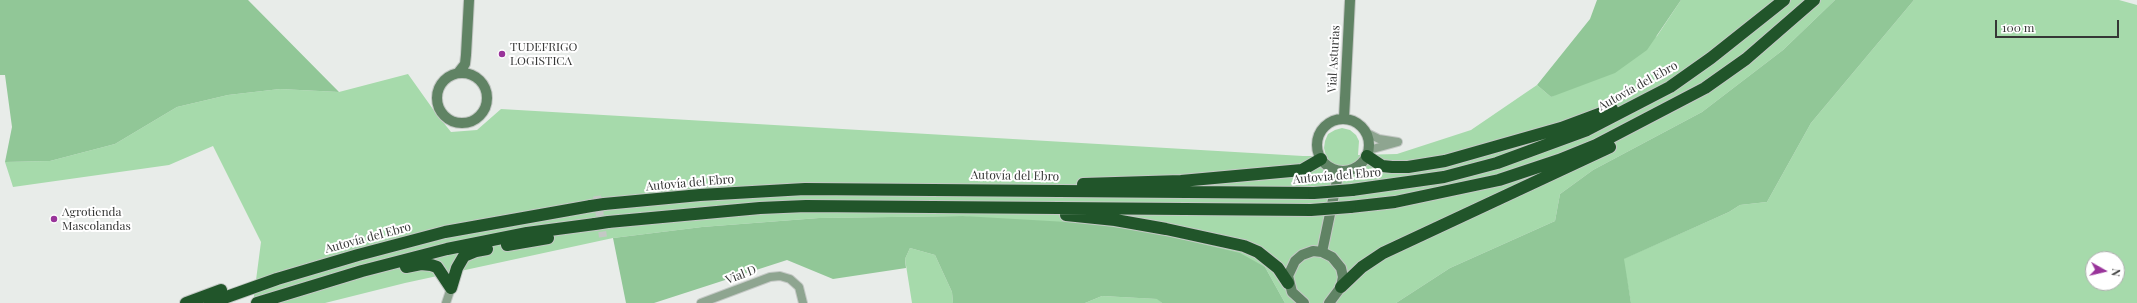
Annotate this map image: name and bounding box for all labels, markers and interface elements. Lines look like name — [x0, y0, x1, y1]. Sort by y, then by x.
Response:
scale bar — [1997, 12, 2121, 38]
text: 100 m — [2002, 19, 2034, 35]
street label: Vial Asturias — [1325, 25, 1343, 93]
place label: TUDEFRIGO LOGISTICA — [510, 40, 577, 68]
marker: TUDEFRIGO LOGISTICA — [497, 49, 507, 59]
street label: Autovía del Ebro — [1596, 58, 1680, 114]
street label: Autovía del Ebro — [1292, 165, 1382, 187]
street label: Autovía del Ebro — [971, 168, 1059, 184]
street label: Autovía del Ebro — [645, 172, 735, 194]
place label: Agrotienda Mascolandas — [62, 205, 131, 233]
marker: Agrotienda Mascolandas — [49, 214, 59, 224]
street label: Autovía del Ebro — [323, 220, 413, 256]
north arrow — [2085, 251, 2125, 291]
street label: Vial D — [724, 263, 758, 287]
text: N — [2108, 268, 2124, 278]

